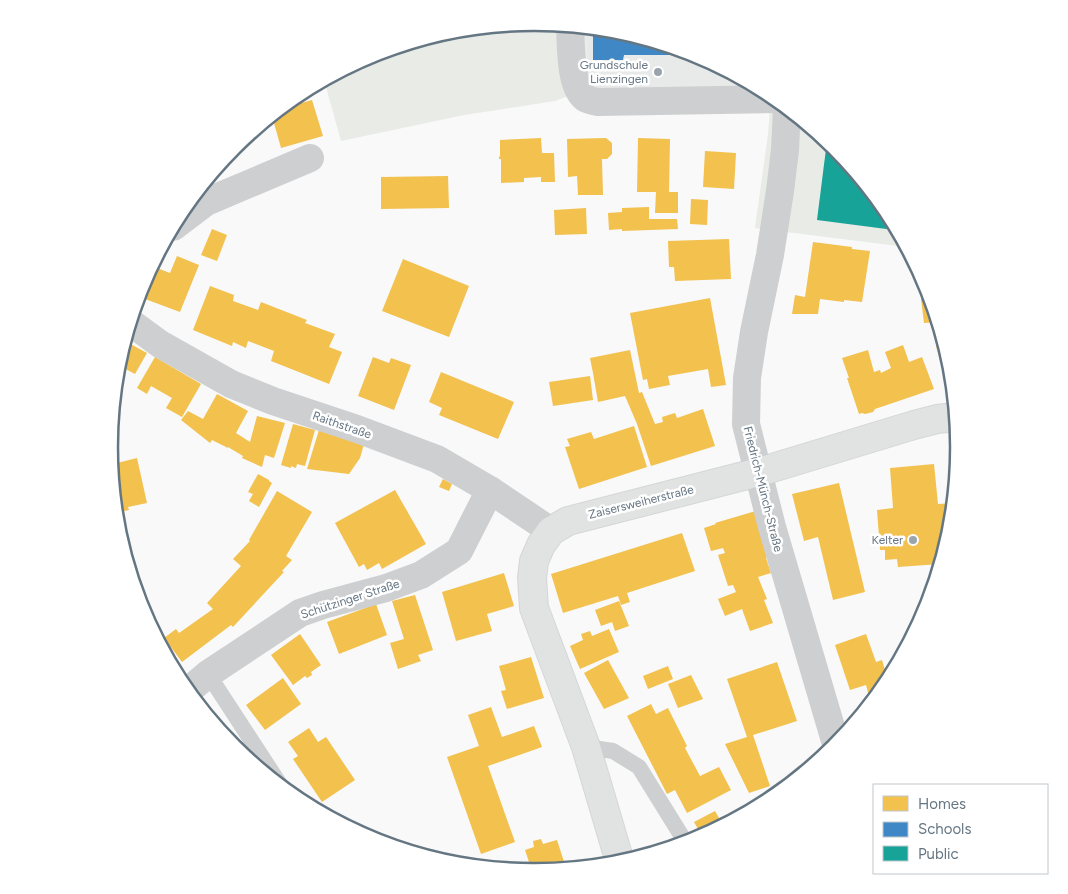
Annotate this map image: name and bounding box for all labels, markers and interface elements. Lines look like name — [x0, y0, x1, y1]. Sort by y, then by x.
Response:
place label: Grundschule Lienzingen — [580, 58, 648, 86]
marker: Grundschule Lienzingen — [652, 66, 664, 78]
street label: Raithstraße — [311, 408, 374, 442]
street label: Friedrich-Münch-Straße — [741, 425, 786, 554]
street label: Zaisersweiherstraße — [587, 482, 695, 522]
place label: Kelter — [871, 533, 903, 547]
marker: Kelter — [907, 534, 919, 546]
street label: Schützinger Straße — [299, 576, 402, 622]
legend — [873, 784, 1048, 874]
text: Homes — [918, 795, 966, 813]
text: Schools — [918, 820, 971, 838]
text: Public — [918, 845, 959, 863]

